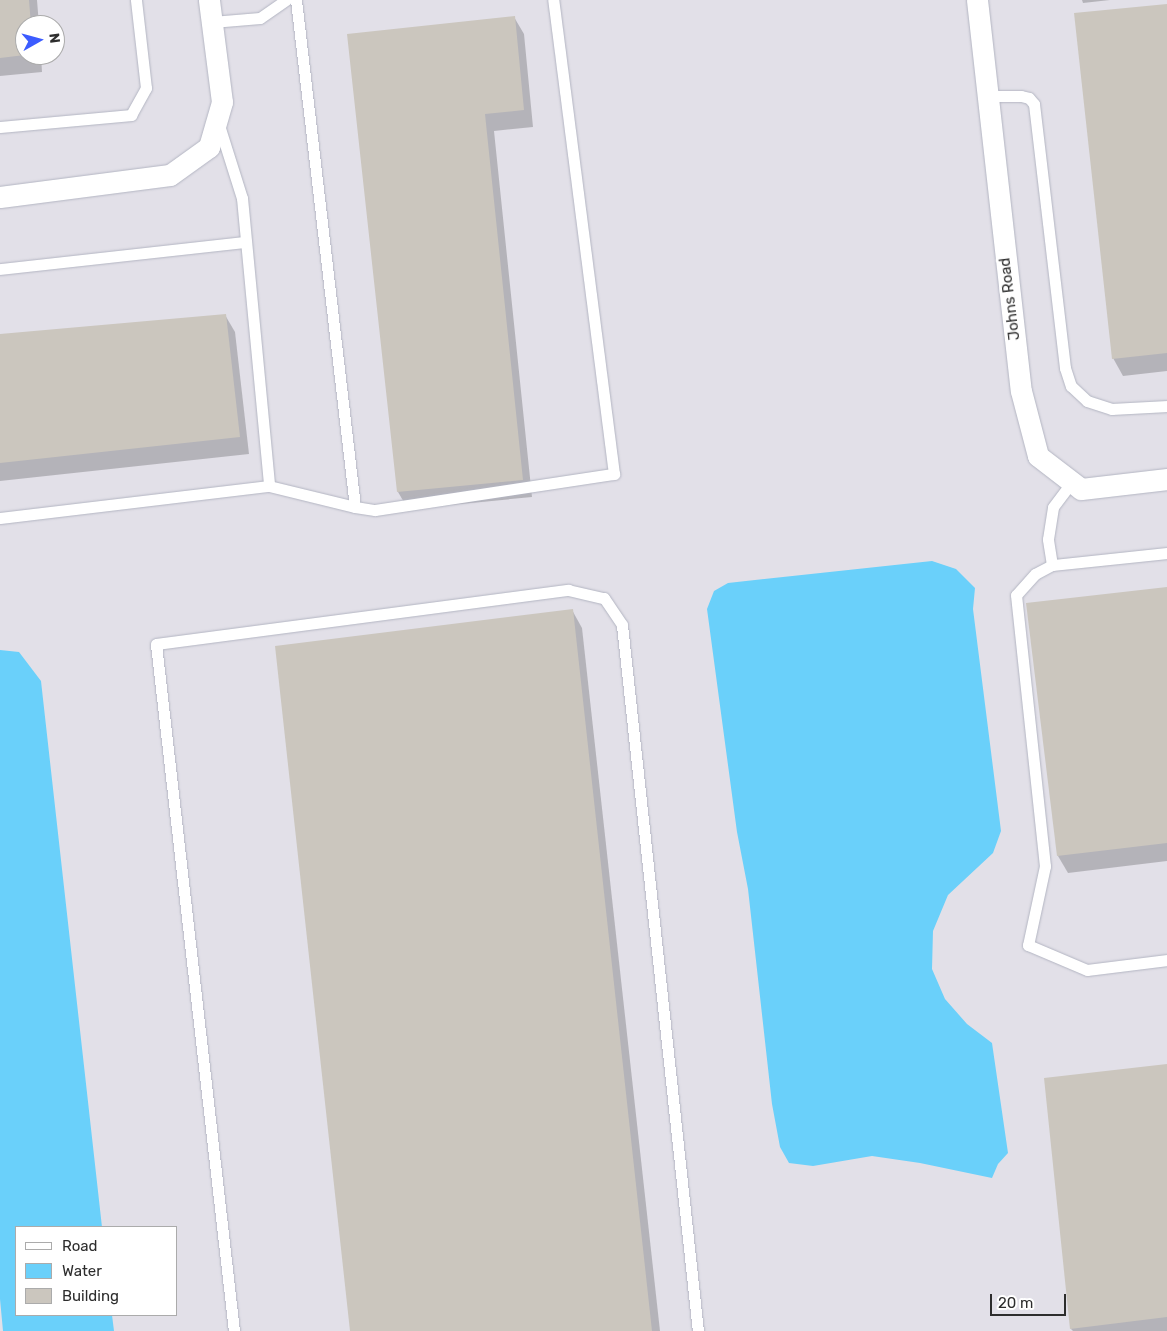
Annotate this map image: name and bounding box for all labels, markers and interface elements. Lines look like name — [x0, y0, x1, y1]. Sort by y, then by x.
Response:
north arrow — [15, 15, 65, 65]
text: N — [45, 32, 63, 44]
street label: Johns Road — [996, 257, 1024, 341]
legend — [15, 1226, 178, 1316]
text: Road — [62, 1237, 98, 1255]
text: Water — [62, 1262, 102, 1280]
scale bar — [992, 1284, 1068, 1316]
text: Building — [62, 1287, 119, 1305]
text: 20 m — [998, 1294, 1033, 1312]

